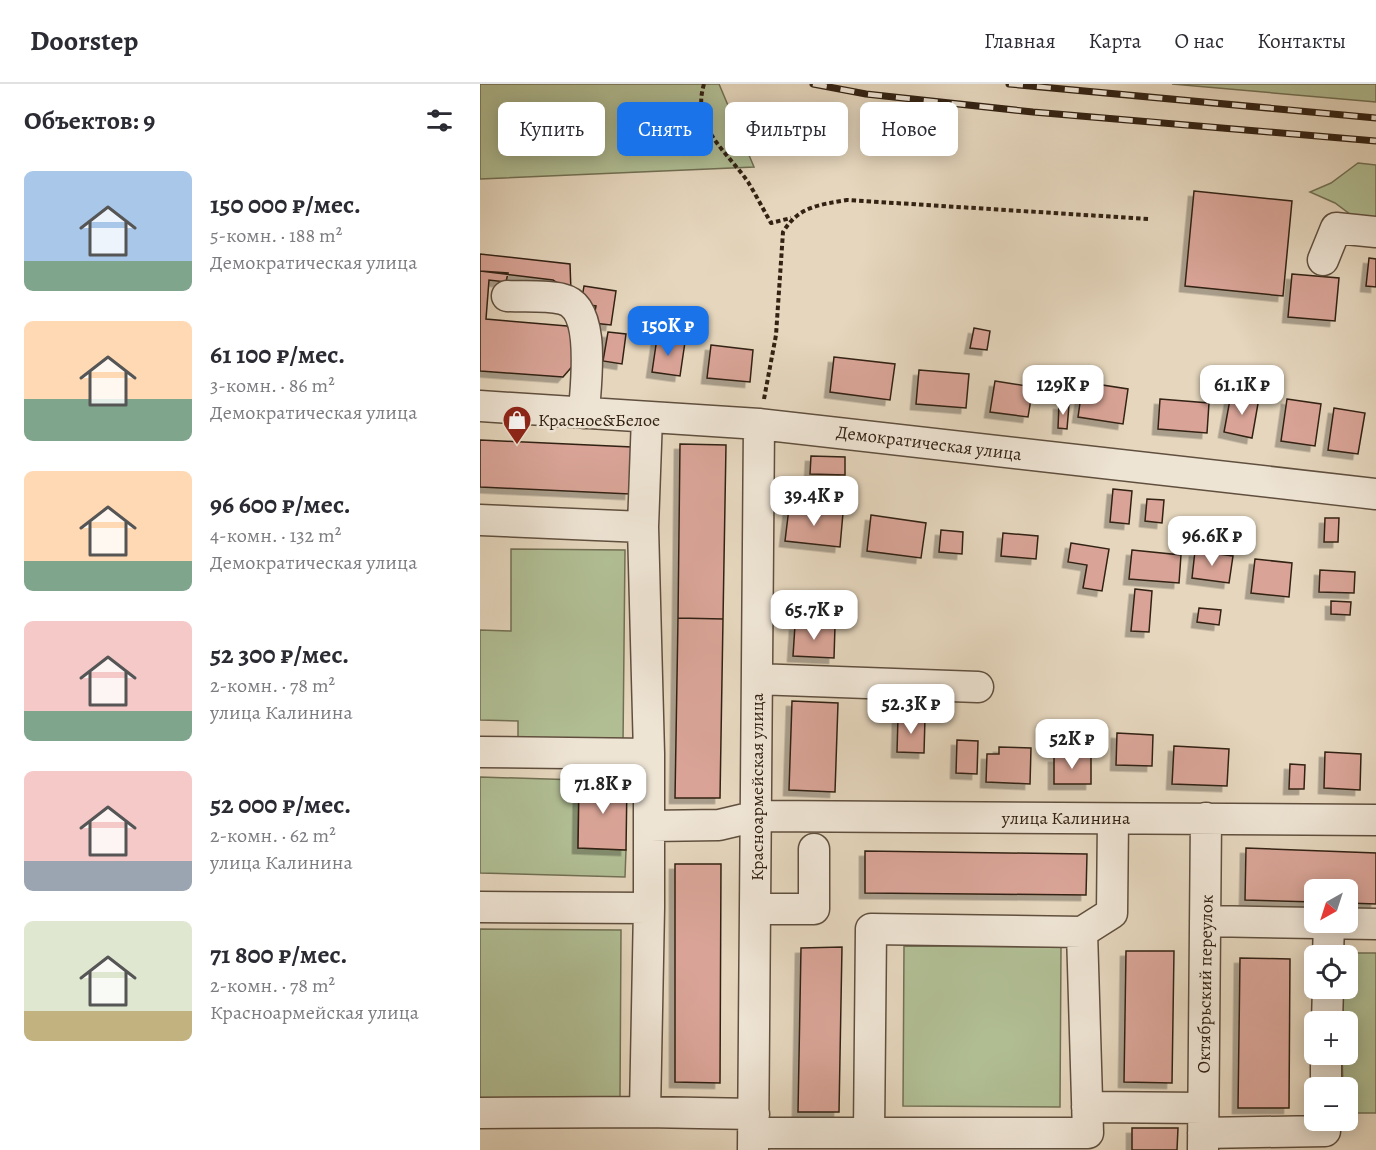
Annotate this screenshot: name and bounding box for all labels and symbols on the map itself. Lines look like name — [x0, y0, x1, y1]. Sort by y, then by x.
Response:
pin: 150K ₽ — [619, 306, 717, 357]
pin: 129K ₽ — [1014, 365, 1112, 416]
pin: 61.1K ₽ — [1187, 365, 1297, 416]
shop icon: Красное&Белое — [501, 404, 533, 446]
place label: Красное&Белое — [538, 408, 660, 432]
street label: Демократическая улица — [835, 420, 1024, 466]
pin: 39.4K ₽ — [759, 476, 869, 527]
pin: 96.6K ₽ — [1157, 516, 1267, 567]
pin: 65.7K ₽ — [759, 590, 869, 641]
pin: 52.3K ₽ — [856, 684, 966, 735]
street label: Красноармейская улица — [745, 692, 769, 881]
pin: 52K ₽ — [1030, 719, 1114, 770]
pin: 71.8K ₽ — [548, 764, 658, 815]
street label: улица Калинина — [1001, 806, 1131, 830]
north arrow — [1304, 879, 1358, 933]
street label: Октябрьский переулок — [1191, 894, 1219, 1074]

